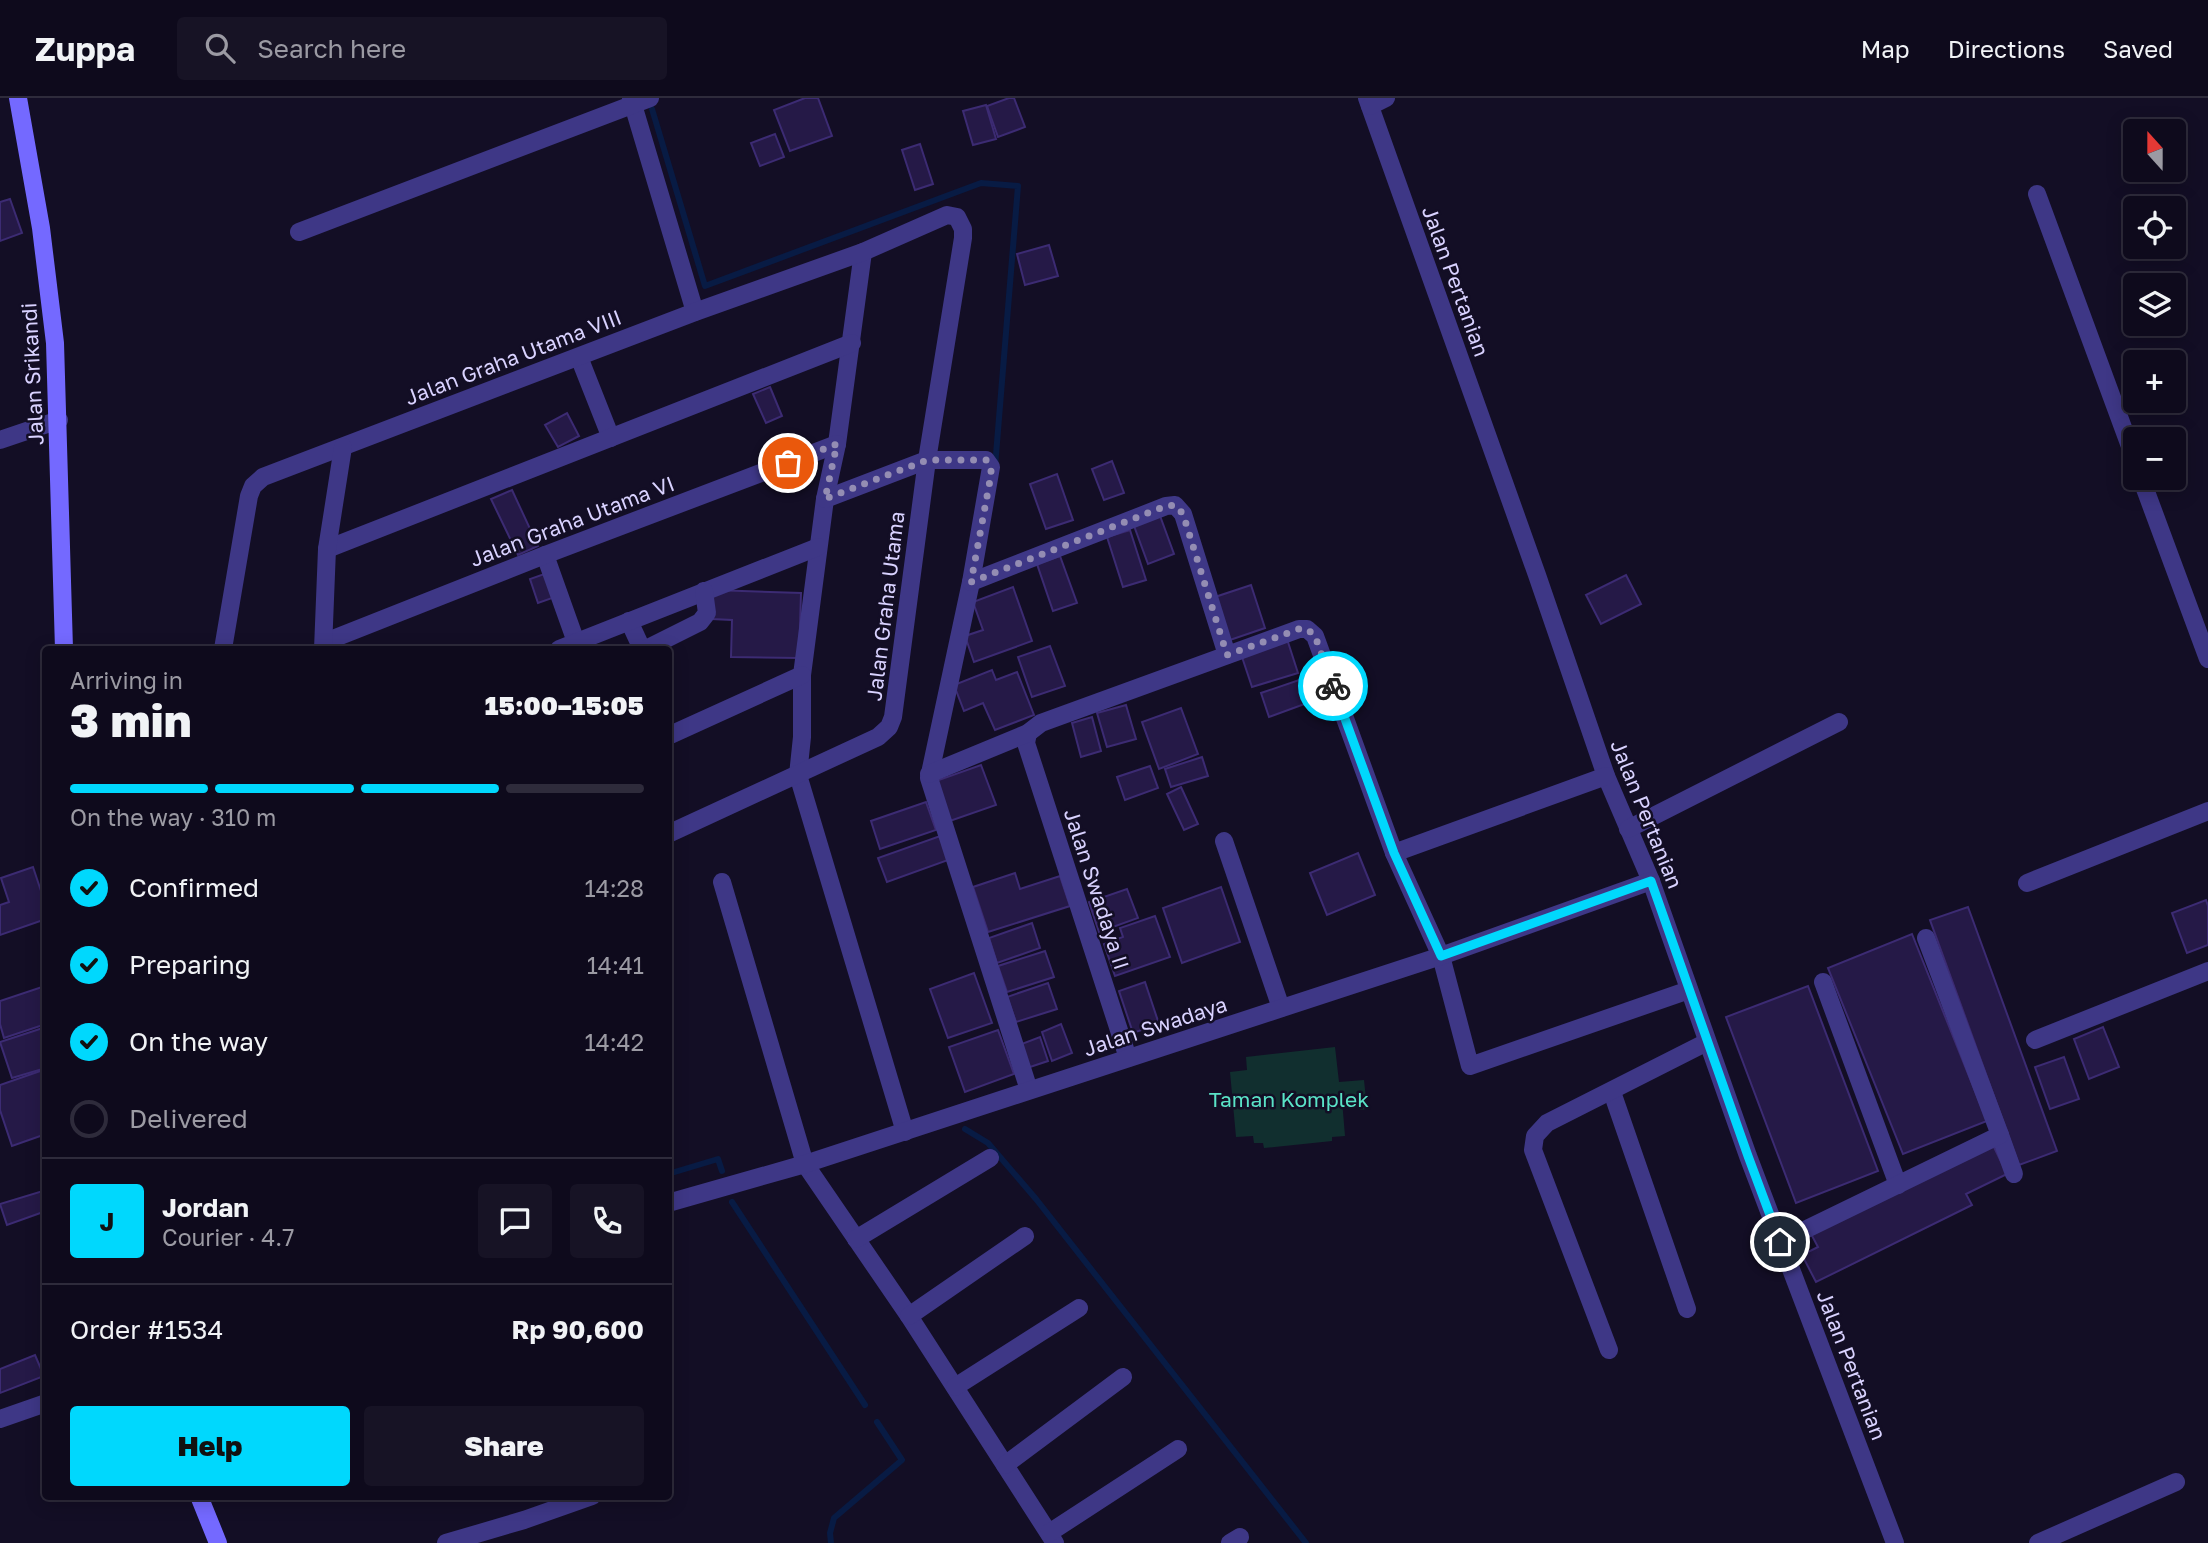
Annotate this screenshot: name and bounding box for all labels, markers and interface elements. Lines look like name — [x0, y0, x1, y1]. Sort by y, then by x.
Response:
search box — [177, 17, 667, 80]
text: Zuppa — [35, 29, 135, 68]
icon: search — [201, 29, 239, 67]
text: Search here — [257, 33, 406, 64]
text: Map — [1861, 34, 1910, 63]
text: Directions — [1948, 34, 2065, 63]
text: Saved — [2103, 34, 2173, 63]
north arrow — [2123, 119, 2186, 182]
map controls — [2123, 119, 2186, 490]
button: locate — [2123, 196, 2186, 259]
street label: Jalan Pertanian — [1417, 202, 1495, 360]
button: layers — [2123, 273, 2186, 336]
street label: Jalan Srikandi — [15, 302, 49, 446]
street label: Jalan Graha Utama VIII — [401, 304, 625, 410]
button: + — [2123, 350, 2186, 413]
button: − — [2123, 427, 2186, 490]
pin — [758, 433, 818, 493]
icon: bag — [769, 444, 807, 482]
street label: Jalan Graha Utama VI — [466, 470, 678, 572]
street label: Jalan Graha Utama — [860, 510, 910, 702]
courier — [1298, 651, 1368, 721]
text: Arriving in — [70, 666, 183, 694]
icon: bike — [1314, 667, 1352, 705]
text: 15:00–15:05 — [485, 690, 644, 721]
text: 3 min — [70, 692, 192, 747]
street label: Jalan Pertanian — [1605, 736, 1689, 892]
text: On the way · 310 m — [70, 803, 276, 831]
street label: Jalan Swadaya II — [1059, 805, 1135, 973]
icon: check — [70, 869, 108, 907]
text: Confirmed — [129, 872, 259, 903]
text: 14:28 — [585, 874, 644, 902]
icon: check — [70, 946, 108, 984]
text: Preparing — [129, 949, 251, 980]
text: 14:41 — [587, 951, 644, 979]
street label: Jalan Swadaya — [1080, 991, 1230, 1061]
icon: check — [70, 1023, 108, 1061]
text: On the way — [129, 1026, 268, 1057]
text: 14:42 — [585, 1028, 644, 1056]
park label: Taman Komplek — [1209, 1086, 1369, 1112]
text: Delivered — [129, 1103, 248, 1134]
button: chat — [478, 1184, 552, 1258]
button: phone — [570, 1184, 644, 1258]
text: Jordan — [162, 1192, 249, 1223]
text: J — [100, 1206, 114, 1237]
pin — [1750, 1212, 1810, 1272]
text: Courier · 4.7 — [162, 1223, 294, 1251]
icon: home — [1761, 1223, 1799, 1261]
street label: Jalan Pertanian — [1812, 1286, 1892, 1444]
text: Order #1534 — [70, 1314, 223, 1345]
text: Rp 90,600 — [511, 1314, 644, 1345]
button: Help — [70, 1406, 350, 1486]
button: Share — [364, 1406, 644, 1486]

